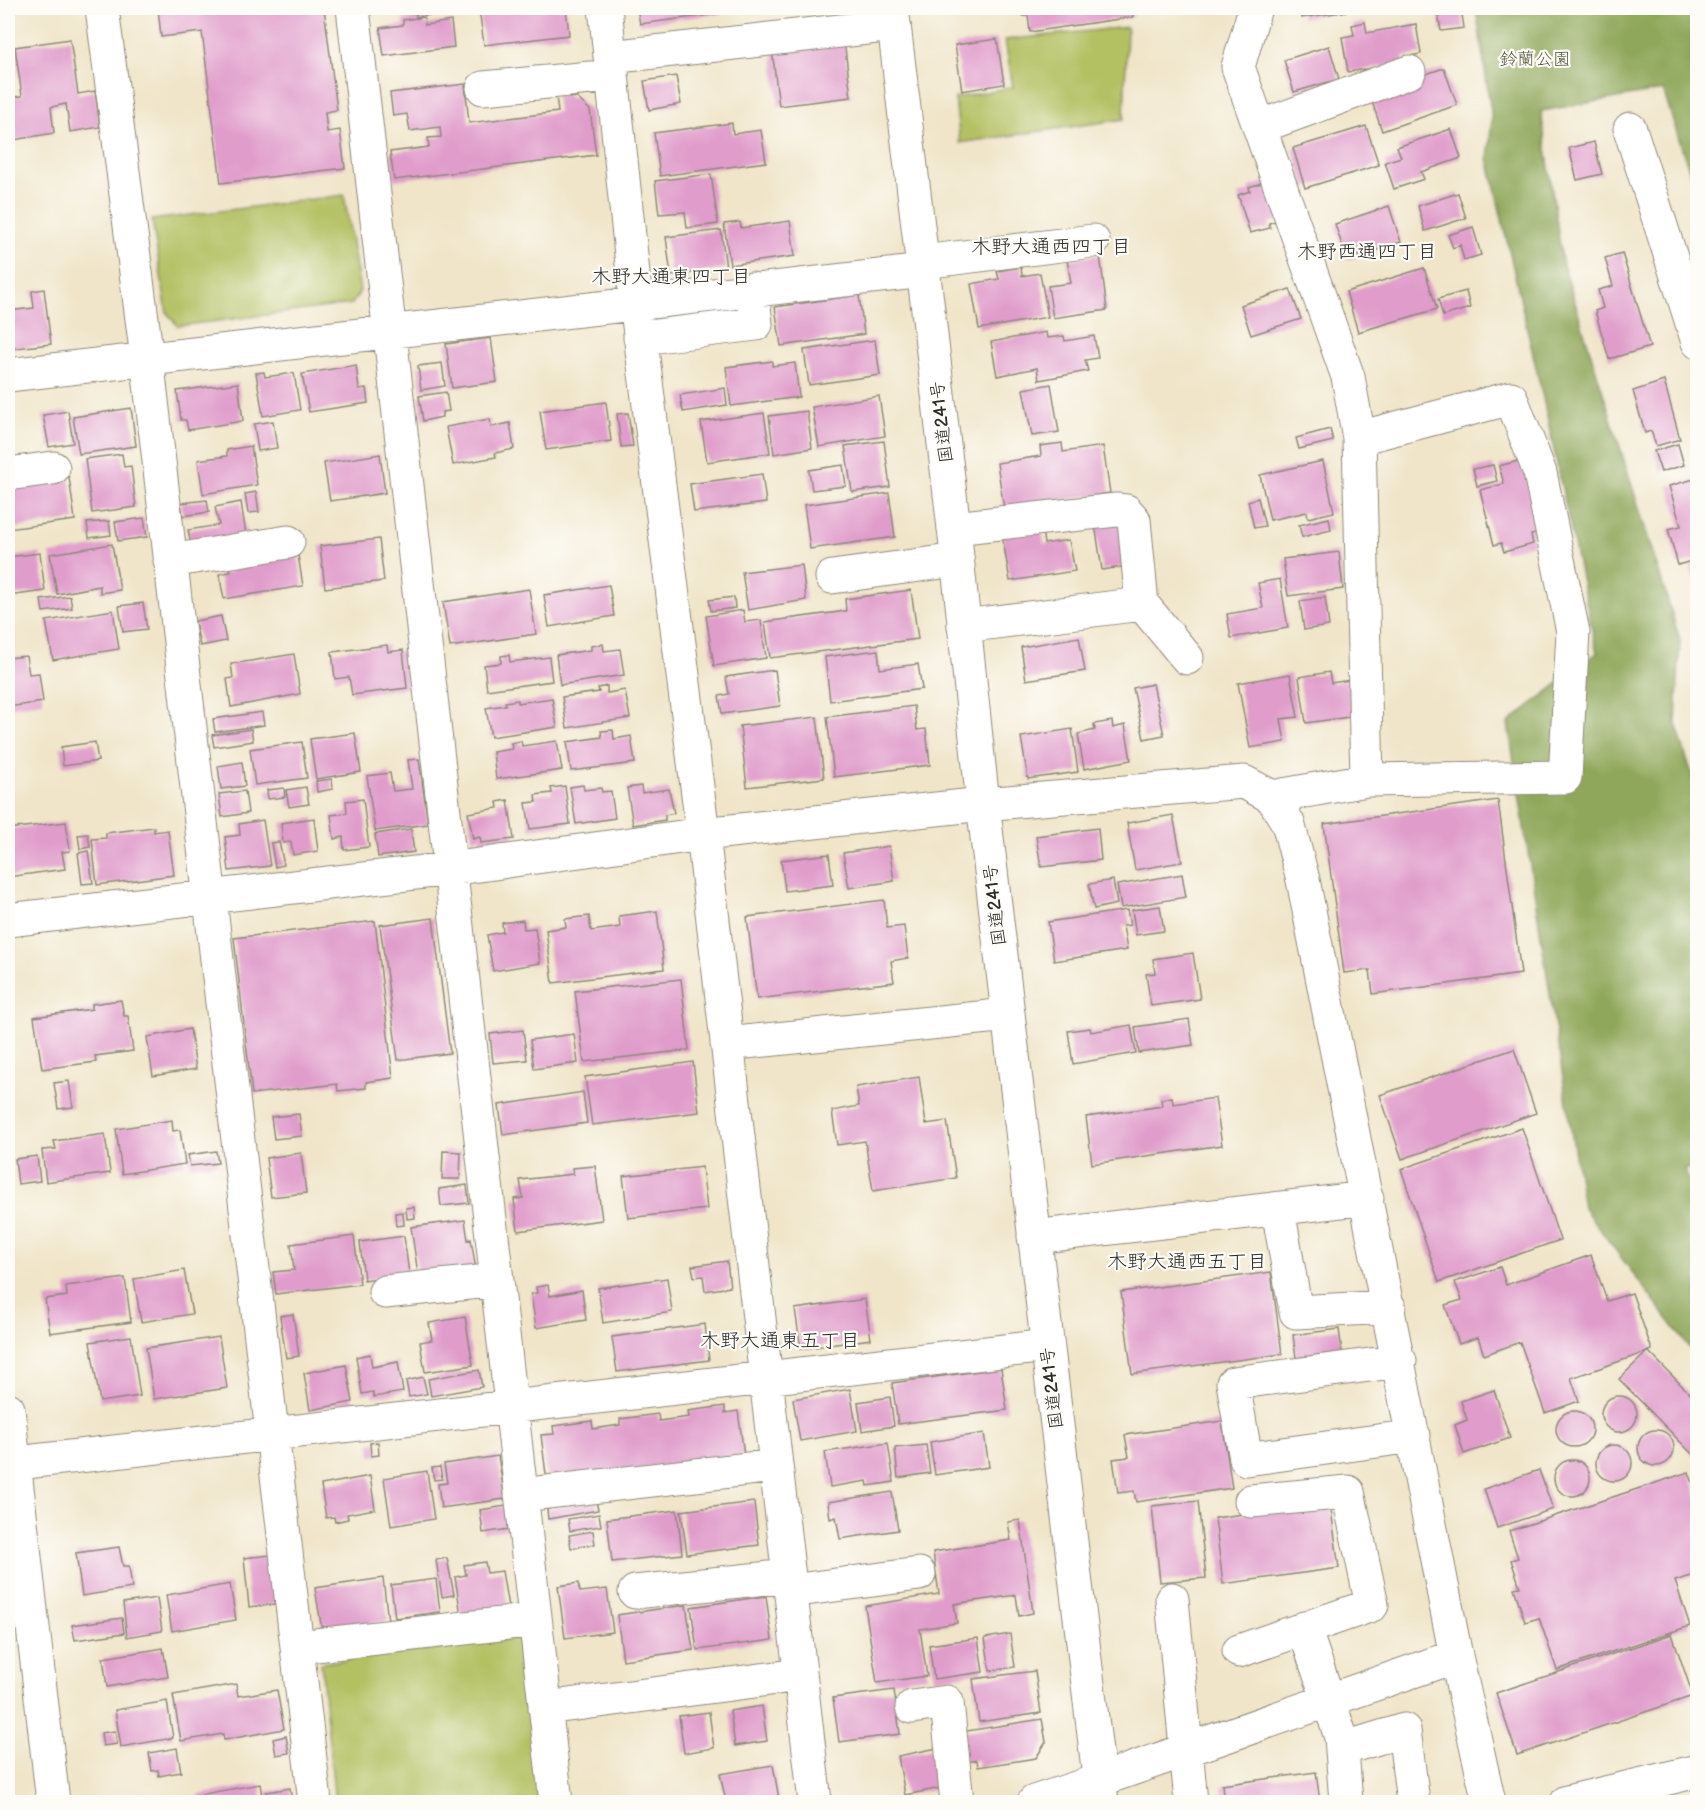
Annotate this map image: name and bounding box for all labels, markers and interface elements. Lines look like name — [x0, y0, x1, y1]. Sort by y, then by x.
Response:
park label: 鈴蘭公園 — [1499, 49, 1571, 70]
district label: 木野大通西四丁目 — [971, 235, 1131, 259]
district label: 木野西通四丁目 — [1297, 240, 1437, 264]
district label: 木野大通東四丁目 — [591, 265, 751, 289]
street label: 国道241号 — [927, 380, 957, 464]
street label: 国道241号 — [980, 863, 1010, 947]
district label: 木野大通西五丁目 — [1107, 1250, 1267, 1274]
district label: 木野大通東五丁目 — [700, 1329, 860, 1353]
street label: 国道241号 — [1037, 1346, 1067, 1430]

